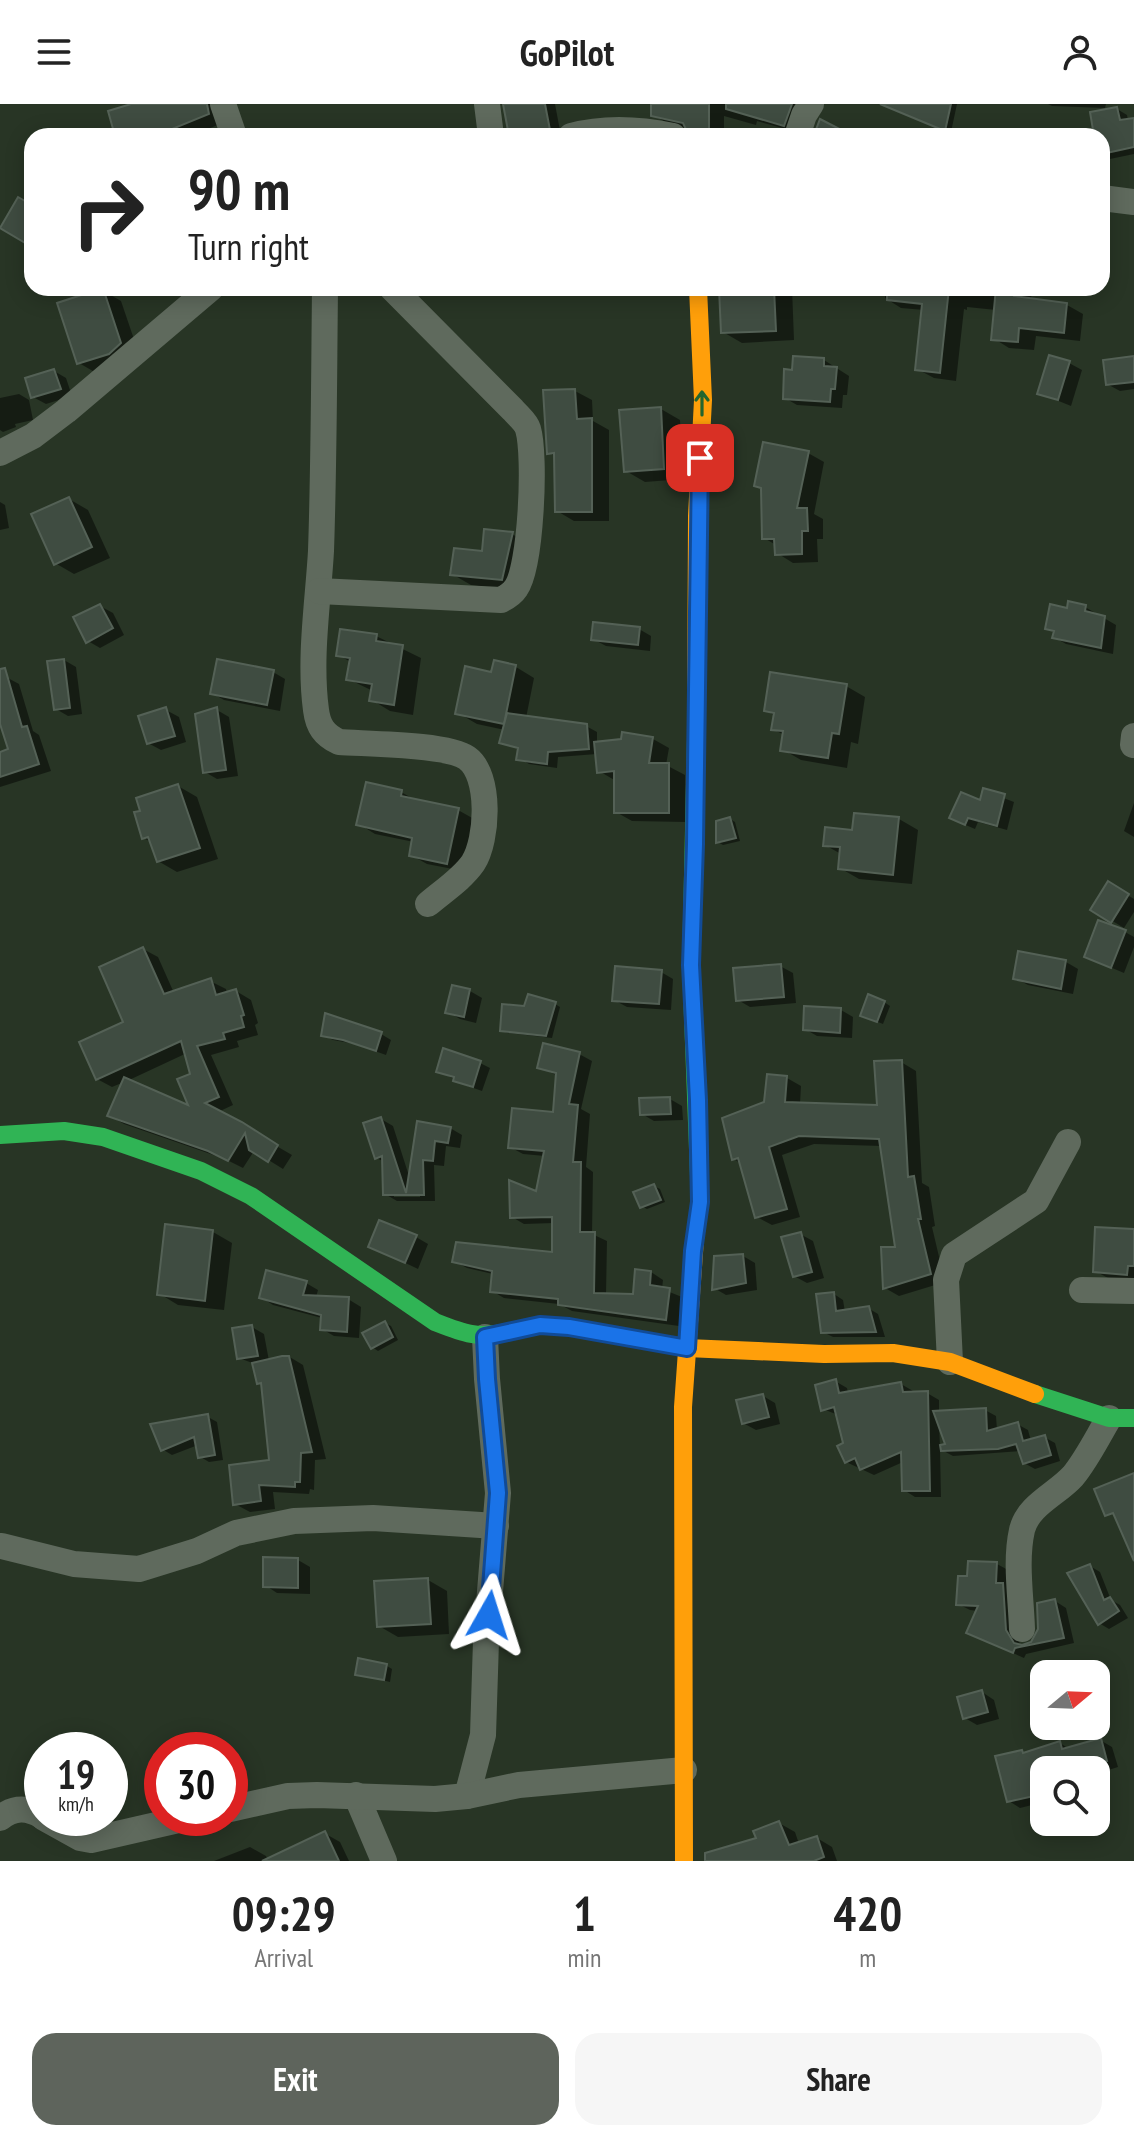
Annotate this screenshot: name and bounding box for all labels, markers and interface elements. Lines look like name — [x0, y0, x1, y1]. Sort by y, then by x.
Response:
text: GoPilot — [520, 29, 614, 76]
icon: menu — [32, 30, 76, 74]
icon: person — [1058, 30, 1102, 74]
text: 90 m — [188, 153, 290, 225]
icon: right — [56, 160, 160, 264]
text: Turn right — [188, 223, 309, 270]
one-way arrow — [694, 390, 710, 417]
pin — [666, 424, 734, 492]
icon: arrive — [678, 436, 722, 480]
position arrow — [447, 1573, 531, 1657]
north arrow — [1030, 1660, 1110, 1740]
map controls — [1030, 1660, 1110, 1836]
speed limit sign: 30 — [144, 1732, 248, 1836]
text: 19 — [57, 1748, 95, 1800]
button: search — [1030, 1756, 1110, 1836]
text: km/h — [58, 1791, 94, 1817]
text: 09:29 — [232, 1882, 336, 1944]
text: 1 — [573, 1882, 596, 1944]
text: 420 — [833, 1882, 902, 1944]
text: Arrival — [254, 1941, 313, 1974]
text: min — [567, 1941, 601, 1974]
text: m — [859, 1941, 876, 1974]
button: Exit — [32, 2033, 559, 2125]
button: Share — [575, 2033, 1102, 2125]

